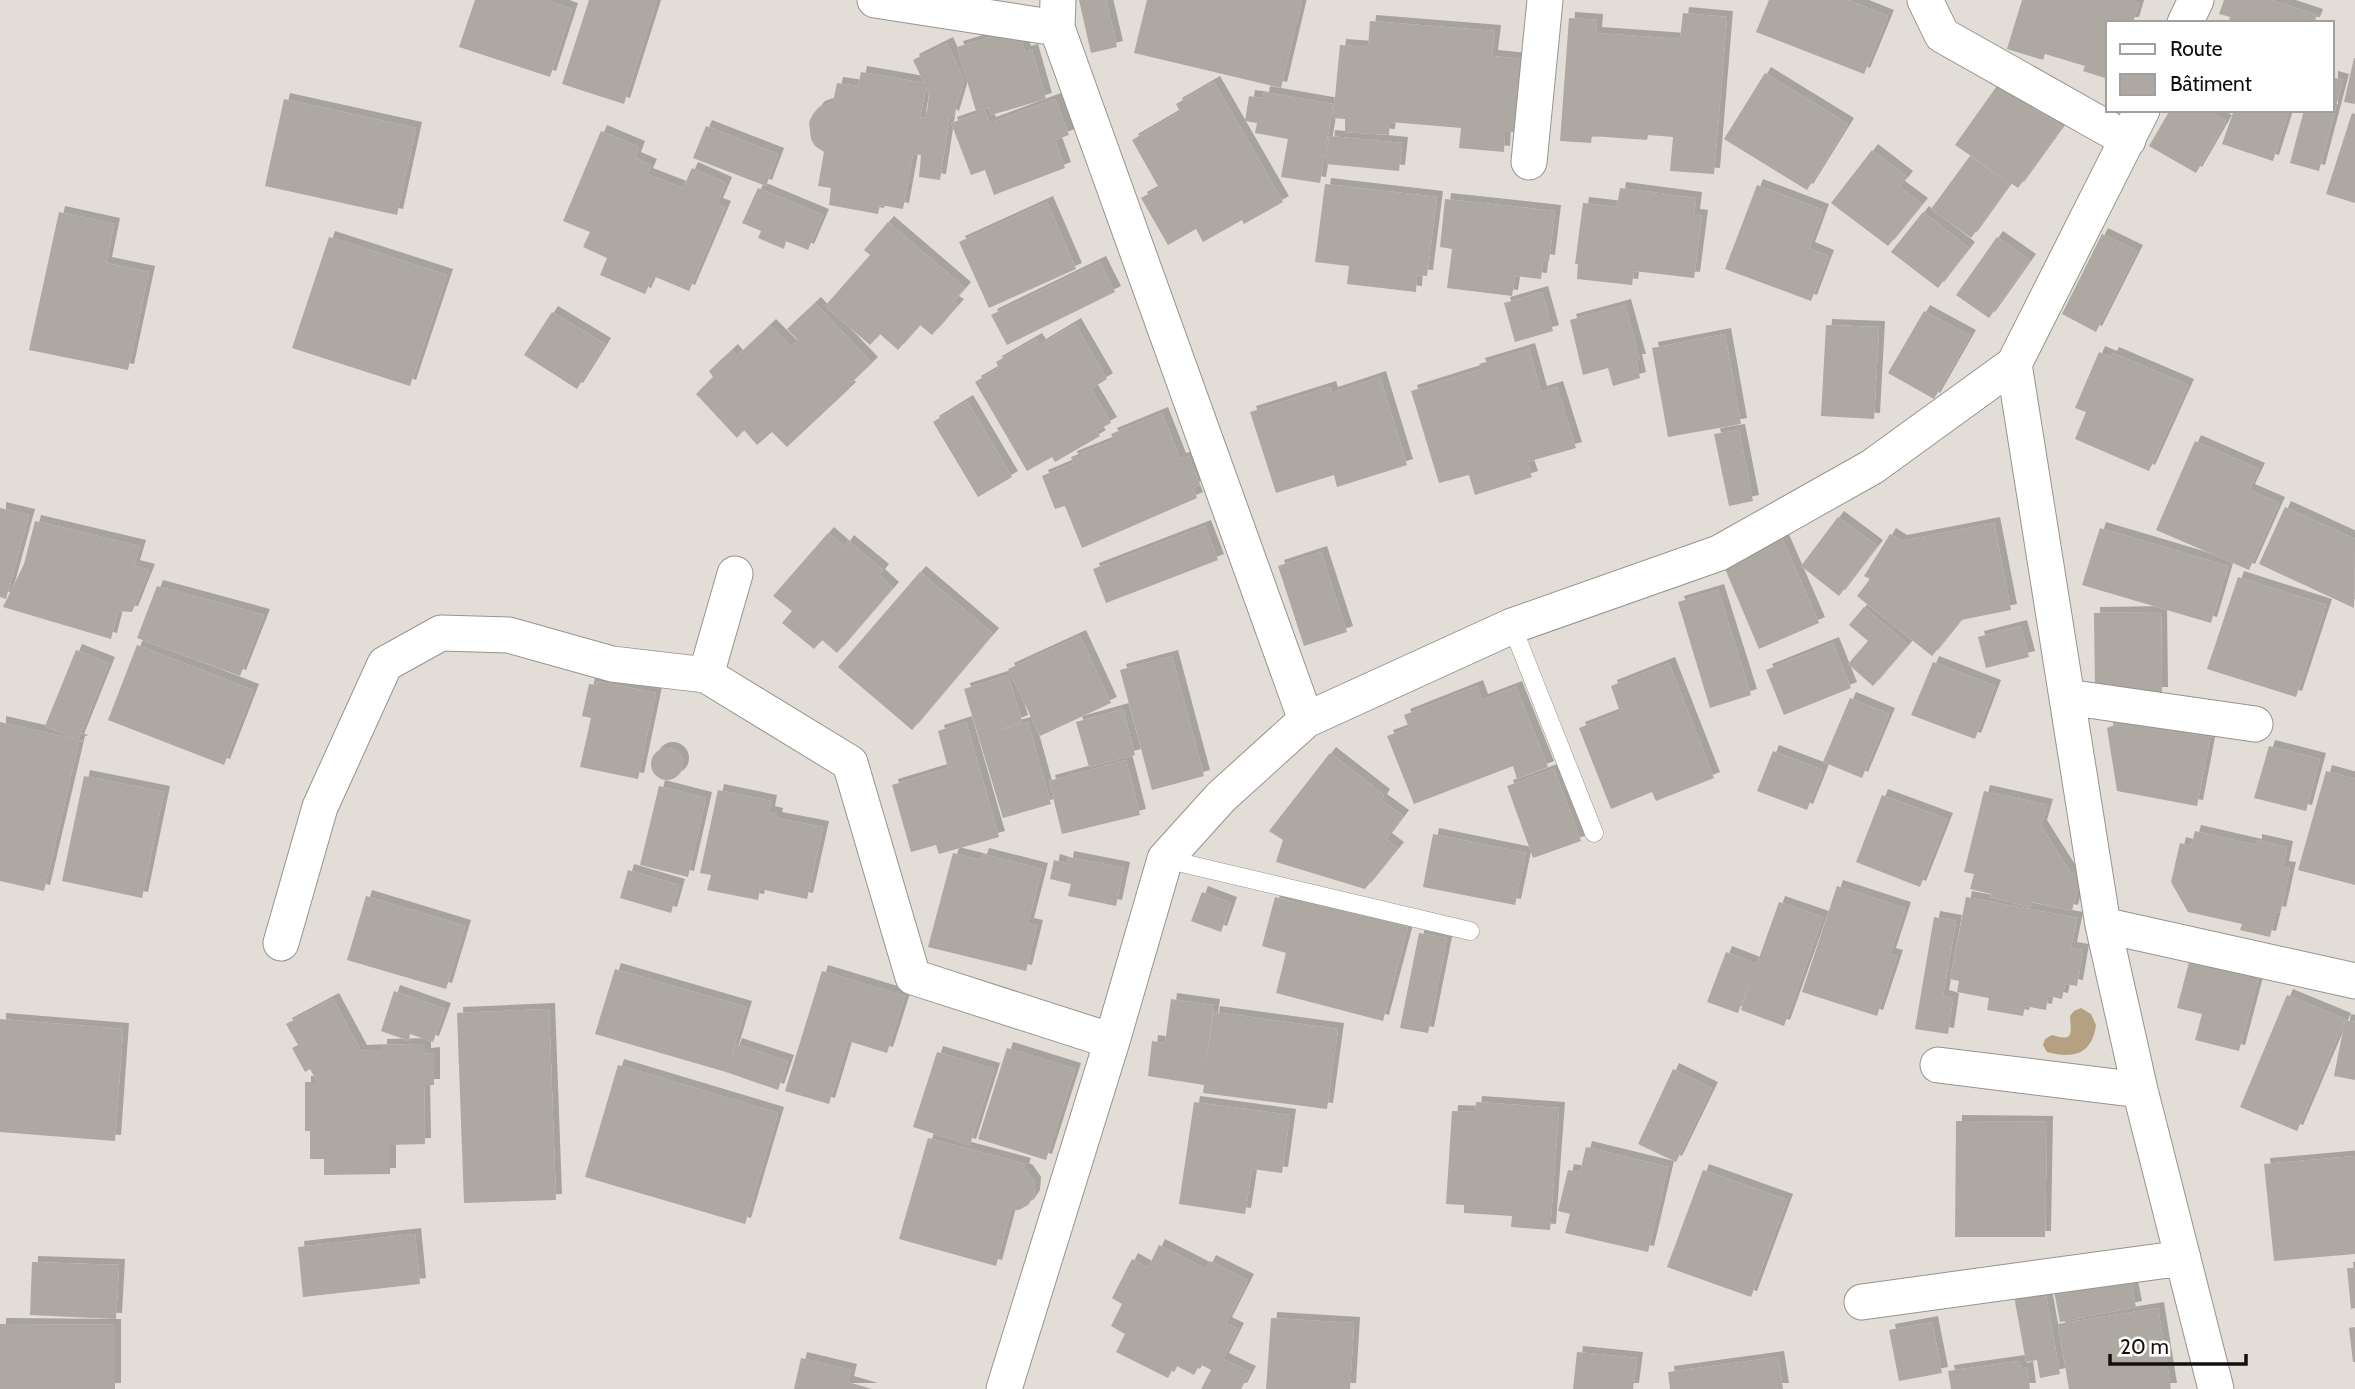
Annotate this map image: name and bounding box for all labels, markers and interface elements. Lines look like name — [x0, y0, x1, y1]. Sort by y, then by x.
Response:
legend — [2106, 21, 2334, 112]
text: Route — [2170, 36, 2223, 61]
text: Bâtiment — [2170, 71, 2252, 96]
scale bar — [2110, 1322, 2246, 1366]
text: 20 m — [2120, 1334, 2169, 1359]

